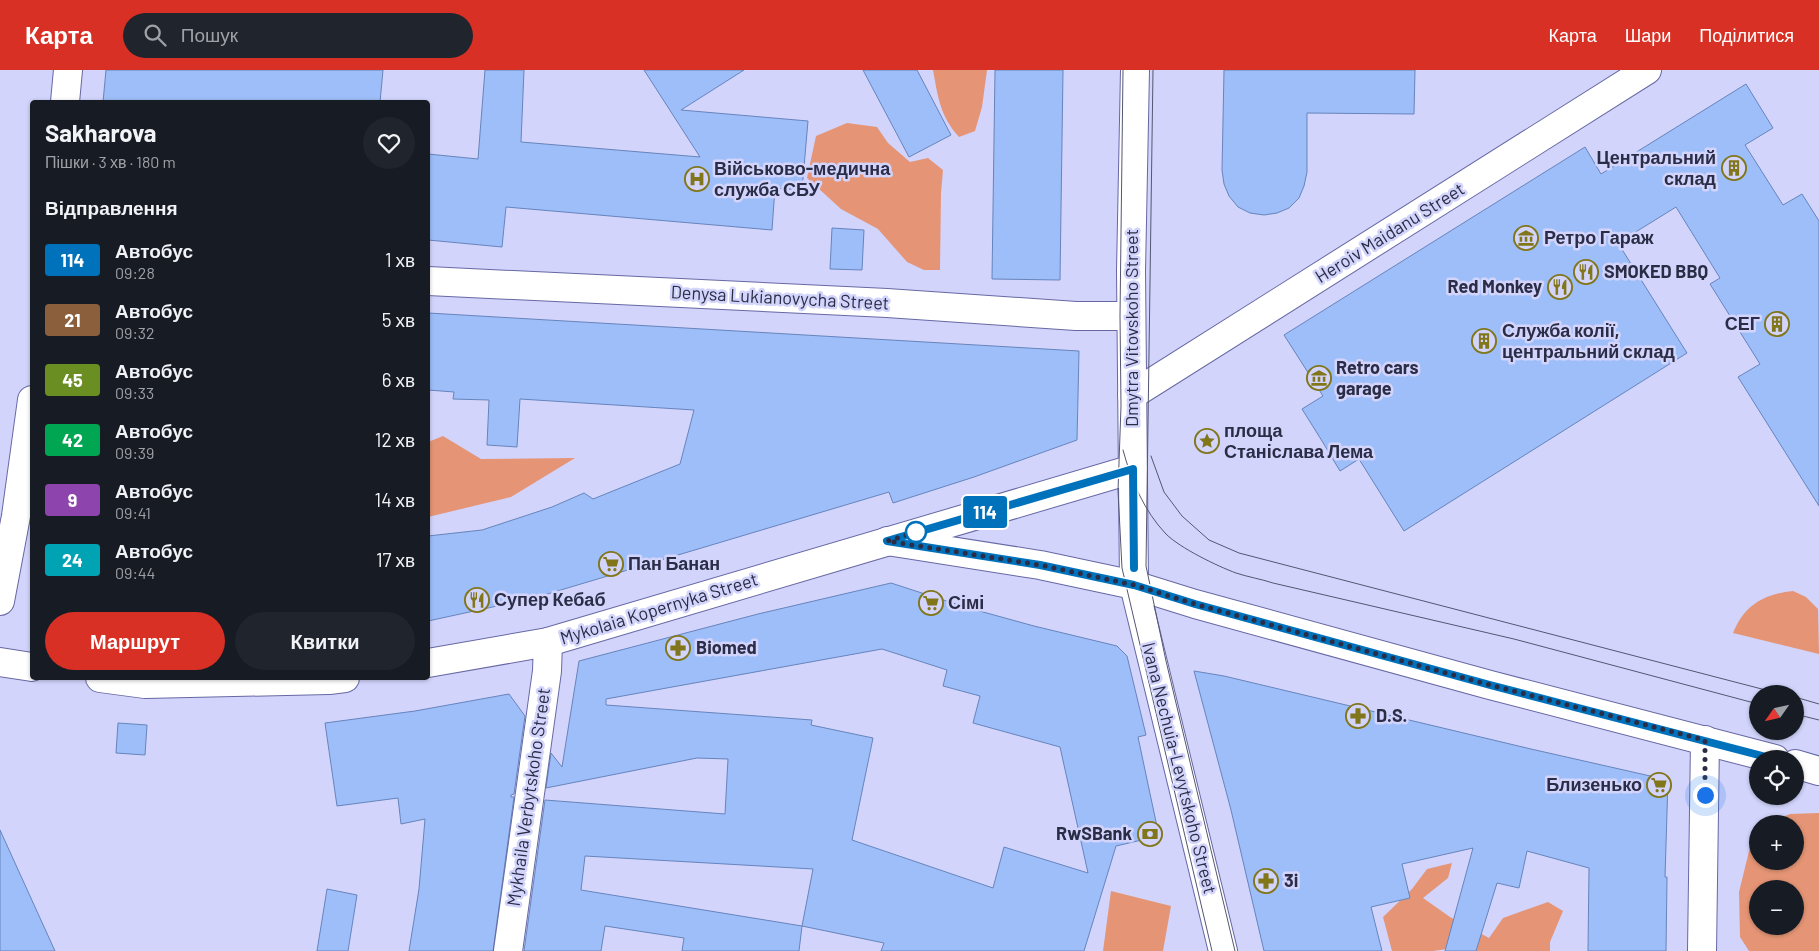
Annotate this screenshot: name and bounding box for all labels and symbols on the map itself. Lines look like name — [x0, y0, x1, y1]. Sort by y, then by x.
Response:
place label: Центральний склад — [1596, 146, 1717, 189]
building icon: Центральний склад — [1721, 155, 1747, 181]
place label: Військово-медична служба СБУ — [714, 157, 891, 200]
hospital icon: Військово-медична служба СБУ — [684, 166, 710, 192]
street label: Heroiv Maidanu Street — [1311, 177, 1468, 287]
museum icon: Ретро Гараж — [1513, 225, 1539, 251]
place label: Ретро Гараж — [1544, 226, 1654, 248]
street label: Dmytra Vitovskoho Street — [1120, 229, 1142, 427]
restaurant icon: SMOKED BBQ — [1573, 259, 1599, 285]
place label: SMOKED BBQ — [1604, 260, 1708, 282]
restaurant icon: Red Monkey — [1547, 274, 1573, 300]
place label: Red Monkey — [1448, 275, 1542, 297]
street label: Denysa Lukianovycha Street — [670, 280, 890, 314]
building icon: СЕГ — [1764, 311, 1790, 337]
place label: СЕГ — [1725, 312, 1760, 334]
place label: Служба колії, центральний склад — [1502, 319, 1676, 362]
building icon: Служба колії, центральний склад — [1471, 328, 1497, 354]
place label: Retro cars garage — [1336, 356, 1419, 399]
museum icon: Retro cars garage — [1306, 365, 1332, 391]
place label: площа Станіслава Лема — [1224, 419, 1374, 462]
place icon: площа Станіслава Лема — [1194, 428, 1220, 454]
line badge: 114 — [956, 496, 1014, 528]
unlabelled marker — [905, 521, 927, 543]
supermarket icon: Пан Банан — [598, 551, 624, 577]
place label: Пан Банан — [628, 552, 720, 574]
street label: Mykolaia Kopernyka Street — [557, 567, 760, 649]
restaurant icon: Супер Кебаб — [464, 587, 490, 613]
place label: Супер Кебаб — [494, 588, 606, 610]
supermarket icon: Сімі — [918, 590, 944, 616]
place label: Сімі — [948, 591, 984, 613]
pharmacy icon: Biomed — [665, 635, 691, 661]
place label: Biomed — [696, 636, 757, 658]
street label: Ivana Nechuia-Levytskoho Street — [1138, 640, 1222, 896]
north arrow — [1749, 685, 1804, 740]
street label: Mykhaila Verbytskoho Street — [502, 686, 554, 907]
pharmacy icon: D.S. — [1345, 703, 1371, 729]
place label: D.S. — [1376, 704, 1407, 726]
supermarket icon: Близенько — [1646, 772, 1672, 798]
place label: Близенько — [1546, 773, 1642, 795]
your location — [1693, 783, 1718, 808]
bank icon: RwSBank — [1137, 821, 1163, 847]
place label: RwSBank — [1056, 822, 1132, 844]
pharmacy icon: 3i — [1253, 868, 1279, 894]
place label: 3i — [1284, 869, 1298, 891]

